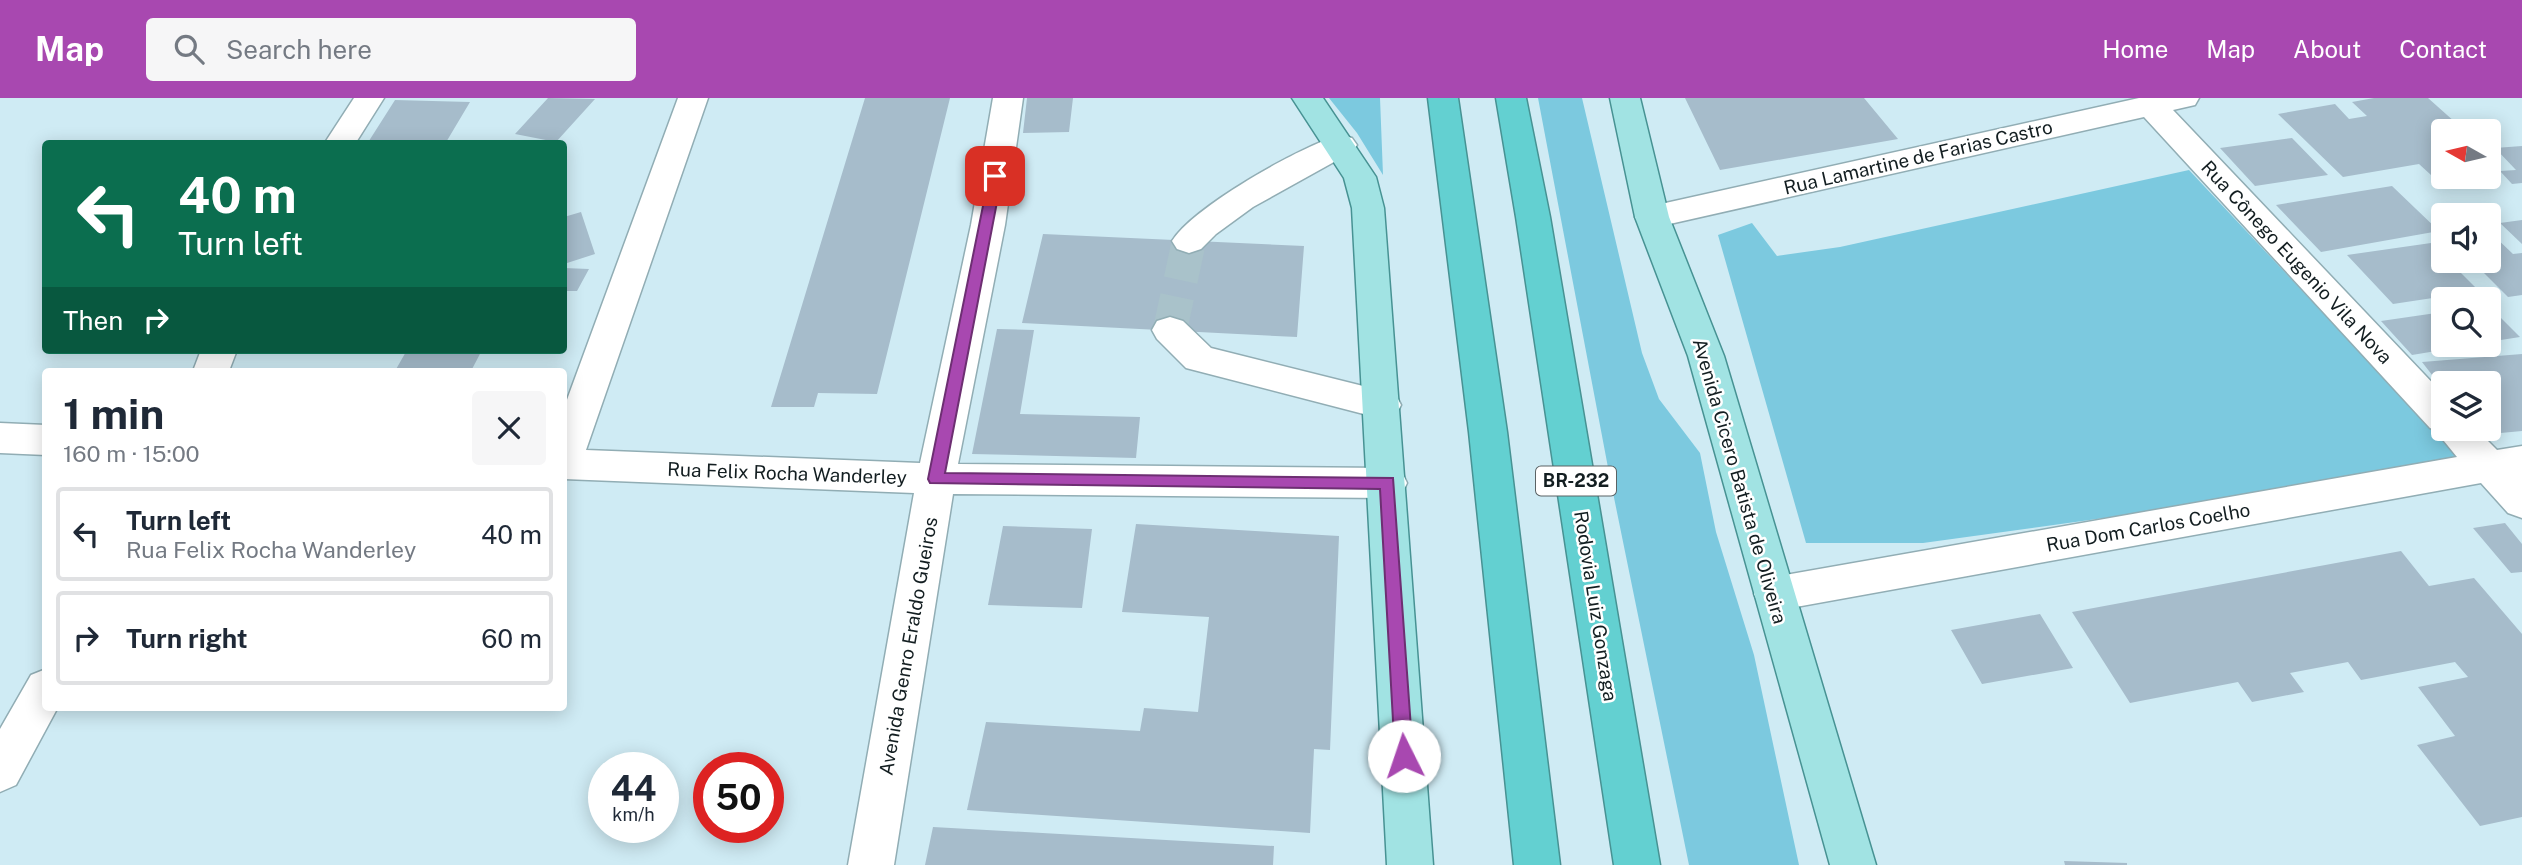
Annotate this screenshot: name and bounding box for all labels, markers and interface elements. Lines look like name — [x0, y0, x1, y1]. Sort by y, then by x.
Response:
search box — [146, 18, 636, 81]
text: Map — [35, 30, 104, 68]
icon: search — [170, 30, 208, 68]
text: Search here — [226, 34, 372, 65]
text: Home — [2102, 35, 2168, 63]
text: Map — [2206, 35, 2255, 63]
text: About — [2293, 35, 2361, 63]
text: Contact — [2399, 35, 2487, 63]
street label: Rua Lamartine de Farias Castro — [1781, 115, 2055, 199]
north arrow — [2431, 119, 2501, 189]
map controls — [2431, 119, 2501, 441]
pin — [965, 146, 1025, 206]
street label: Rua Cônego Eugenio Vila Nova — [2197, 156, 2397, 368]
icon: arrive — [976, 157, 1014, 195]
text: 40 m — [178, 166, 297, 224]
icon: left — [63, 168, 154, 259]
button: sound — [2431, 203, 2501, 273]
text: Turn left — [178, 225, 303, 262]
button: search — [2431, 287, 2501, 357]
icon: right — [137, 301, 175, 339]
text: Then — [63, 305, 123, 336]
street label: Avenida Cicero Batista de Oliveira — [1689, 336, 1791, 626]
button: layers — [2431, 371, 2501, 441]
text: 1 min — [63, 389, 164, 438]
button: close — [472, 391, 546, 465]
text: 160 m · 15:00 — [63, 440, 200, 467]
street label: Rua Felix Rocha Wanderley — [667, 458, 907, 488]
road number: BR-232 — [1536, 466, 1616, 496]
street label: Rua Dom Carlos Coelho — [2044, 498, 2252, 556]
text: Turn left — [126, 505, 231, 536]
street label: Rodovia Luiz Gonzaga — [1570, 509, 1622, 703]
icon: left — [67, 515, 105, 553]
street label: Avenida Genro Eraldo Gueiros — [874, 515, 942, 777]
text: 40 m — [481, 519, 542, 550]
text: Rua Felix Rocha Wanderley — [126, 536, 416, 563]
icon: right — [67, 619, 105, 657]
text: Turn right — [126, 623, 248, 654]
text: 60 m — [481, 623, 542, 654]
position arrow — [1367, 719, 1441, 793]
speed limit sign: 50 — [693, 752, 784, 843]
text: 44 — [611, 768, 656, 809]
text: km/h — [612, 804, 655, 825]

